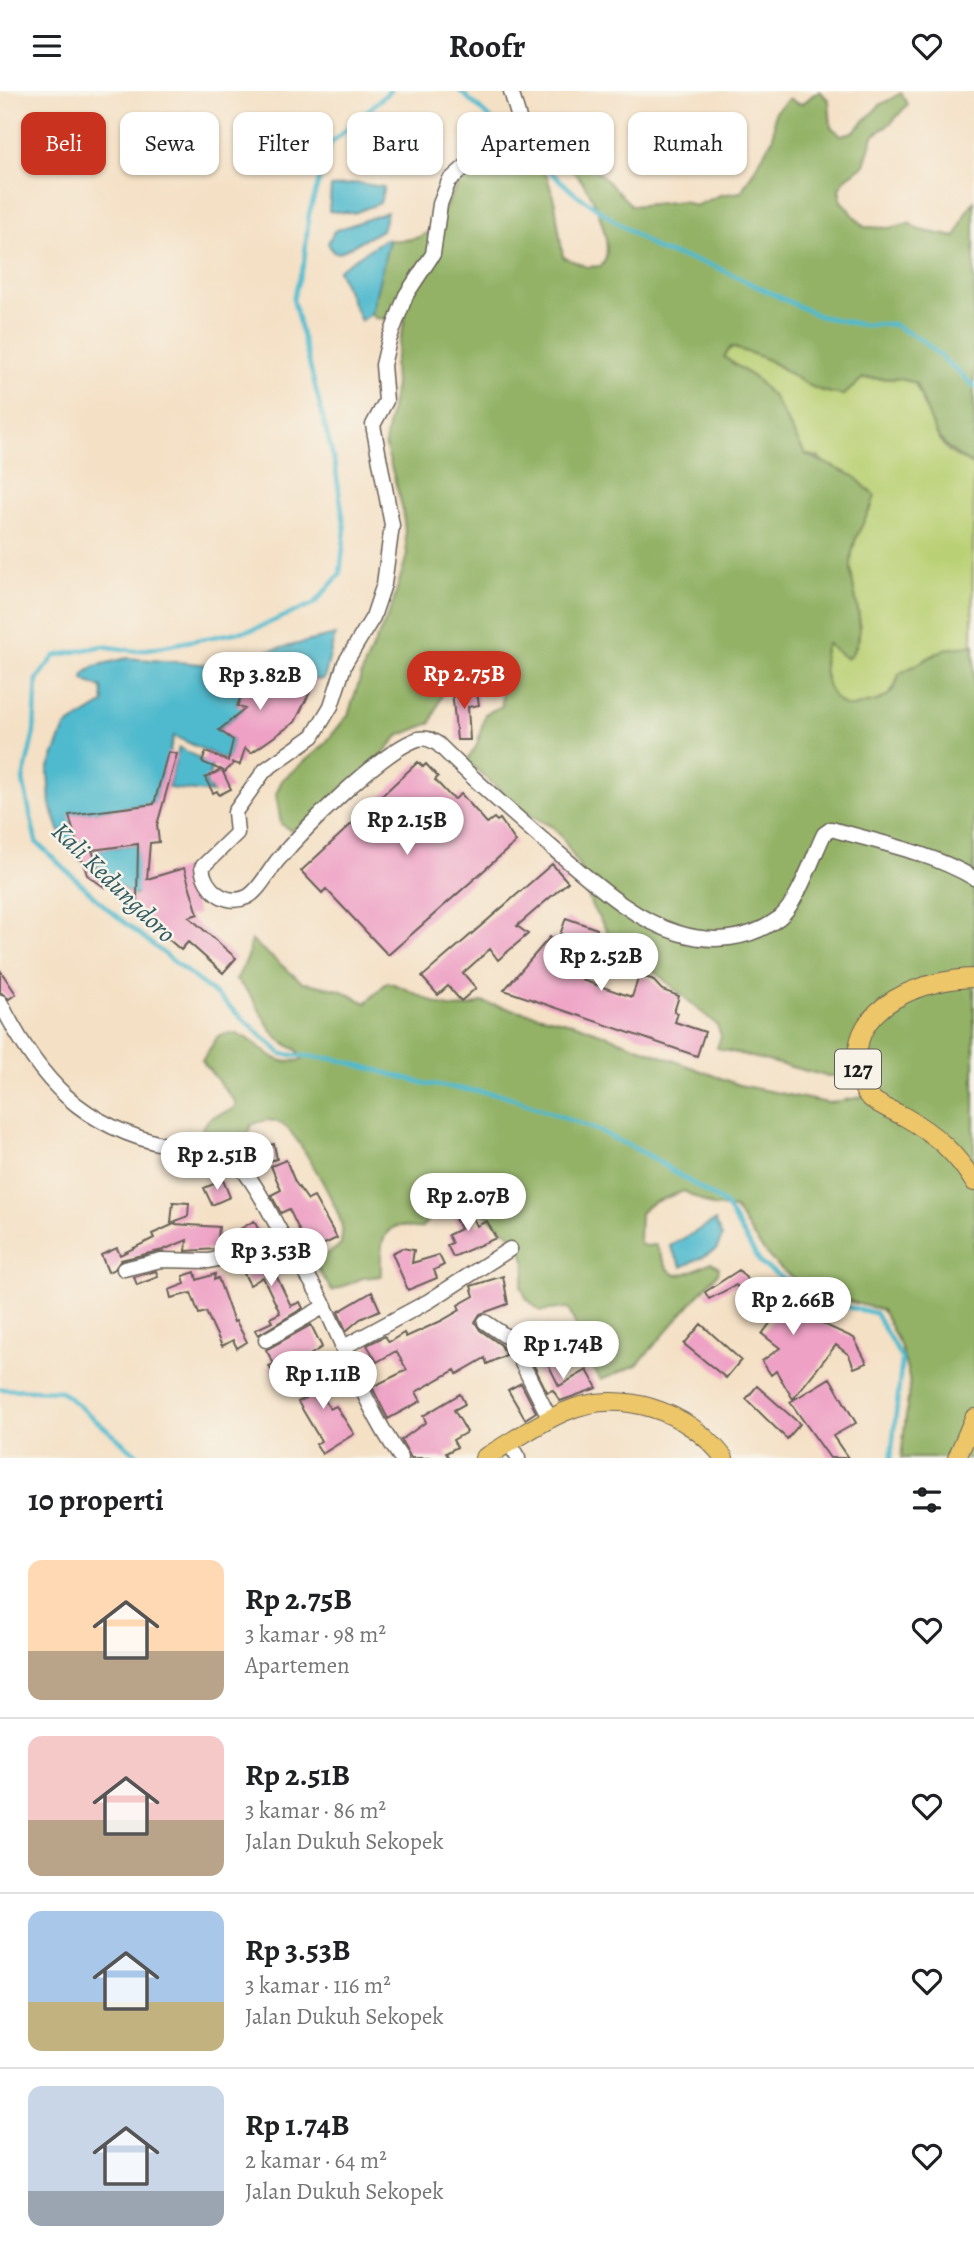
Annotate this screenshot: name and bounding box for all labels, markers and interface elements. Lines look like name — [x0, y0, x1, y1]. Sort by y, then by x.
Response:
text: Roofr — [449, 24, 525, 68]
icon: menu — [28, 27, 66, 65]
icon: heart — [908, 27, 946, 65]
chip: Beli — [21, 112, 106, 175]
chip: Sewa — [120, 112, 219, 175]
chip: Filter — [233, 112, 333, 175]
chip: Baru — [347, 112, 443, 175]
chip: Apartemen — [457, 112, 614, 175]
chip: Rumah — [628, 112, 747, 175]
pin: Rp 2.75B — [392, 651, 536, 711]
pin: Rp 3.82B — [188, 653, 332, 712]
text: Rp 2.75B — [423, 658, 505, 689]
text: Rp 3.82B — [218, 659, 302, 690]
pin: Rp 2.15B — [335, 797, 479, 857]
text: Rp 2.15B — [367, 804, 447, 835]
water label: Kali Kedungdoro — [44, 814, 183, 950]
pin: Rp 2.52B — [529, 933, 673, 993]
text: Rp 2.52B — [559, 940, 643, 971]
road number: 127 — [835, 1050, 881, 1089]
pin: Rp 2.51B — [145, 1133, 289, 1192]
text: Rp 2.51B — [177, 1139, 257, 1170]
pin: Rp 2.07B — [396, 1173, 540, 1233]
text: Rp 2.07B — [426, 1180, 510, 1211]
pin: Rp 3.53B — [199, 1229, 343, 1288]
text: Rp 3.53B — [231, 1235, 311, 1266]
pin: Rp 2.66B — [721, 1277, 865, 1337]
text: Rp 2.66B — [751, 1284, 835, 1315]
pin: Rp 1.74B — [491, 1321, 635, 1381]
text: Rp 1.74B — [523, 1328, 603, 1359]
pin: Rp 1.11B — [251, 1351, 395, 1411]
text: Rp 1.11B — [285, 1358, 361, 1389]
text: 10 properti — [28, 1480, 164, 1520]
icon: filters — [908, 1481, 946, 1519]
text: Rp 2.75B — [245, 1579, 352, 1619]
icon: home — [84, 1588, 168, 1672]
icon: heart — [908, 1611, 946, 1649]
text: 3 kamar · 98 m² — [245, 1619, 386, 1650]
text: Apartemen — [245, 1650, 350, 1681]
text: Rp 2.51B — [245, 1755, 350, 1795]
icon: home — [84, 1764, 168, 1848]
icon: heart — [908, 1787, 946, 1825]
text: 3 kamar · 86 m² — [245, 1795, 386, 1826]
text: Jalan Dukuh Sekopek — [245, 1826, 444, 1857]
text: Rp 3.53B — [245, 1930, 351, 1970]
icon: home — [84, 1939, 168, 2023]
icon: heart — [908, 1962, 946, 2000]
text: 3 kamar · 116 m² — [245, 1970, 391, 2001]
text: Jalan Dukuh Sekopek — [245, 2001, 444, 2032]
text: Rp 1.74B — [245, 2105, 350, 2145]
icon: home — [84, 2114, 168, 2198]
icon: heart — [908, 2137, 946, 2175]
text: 2 kamar · 64 m² — [245, 2145, 387, 2176]
text: Jalan Dukuh Sekopek — [245, 2176, 444, 2207]

